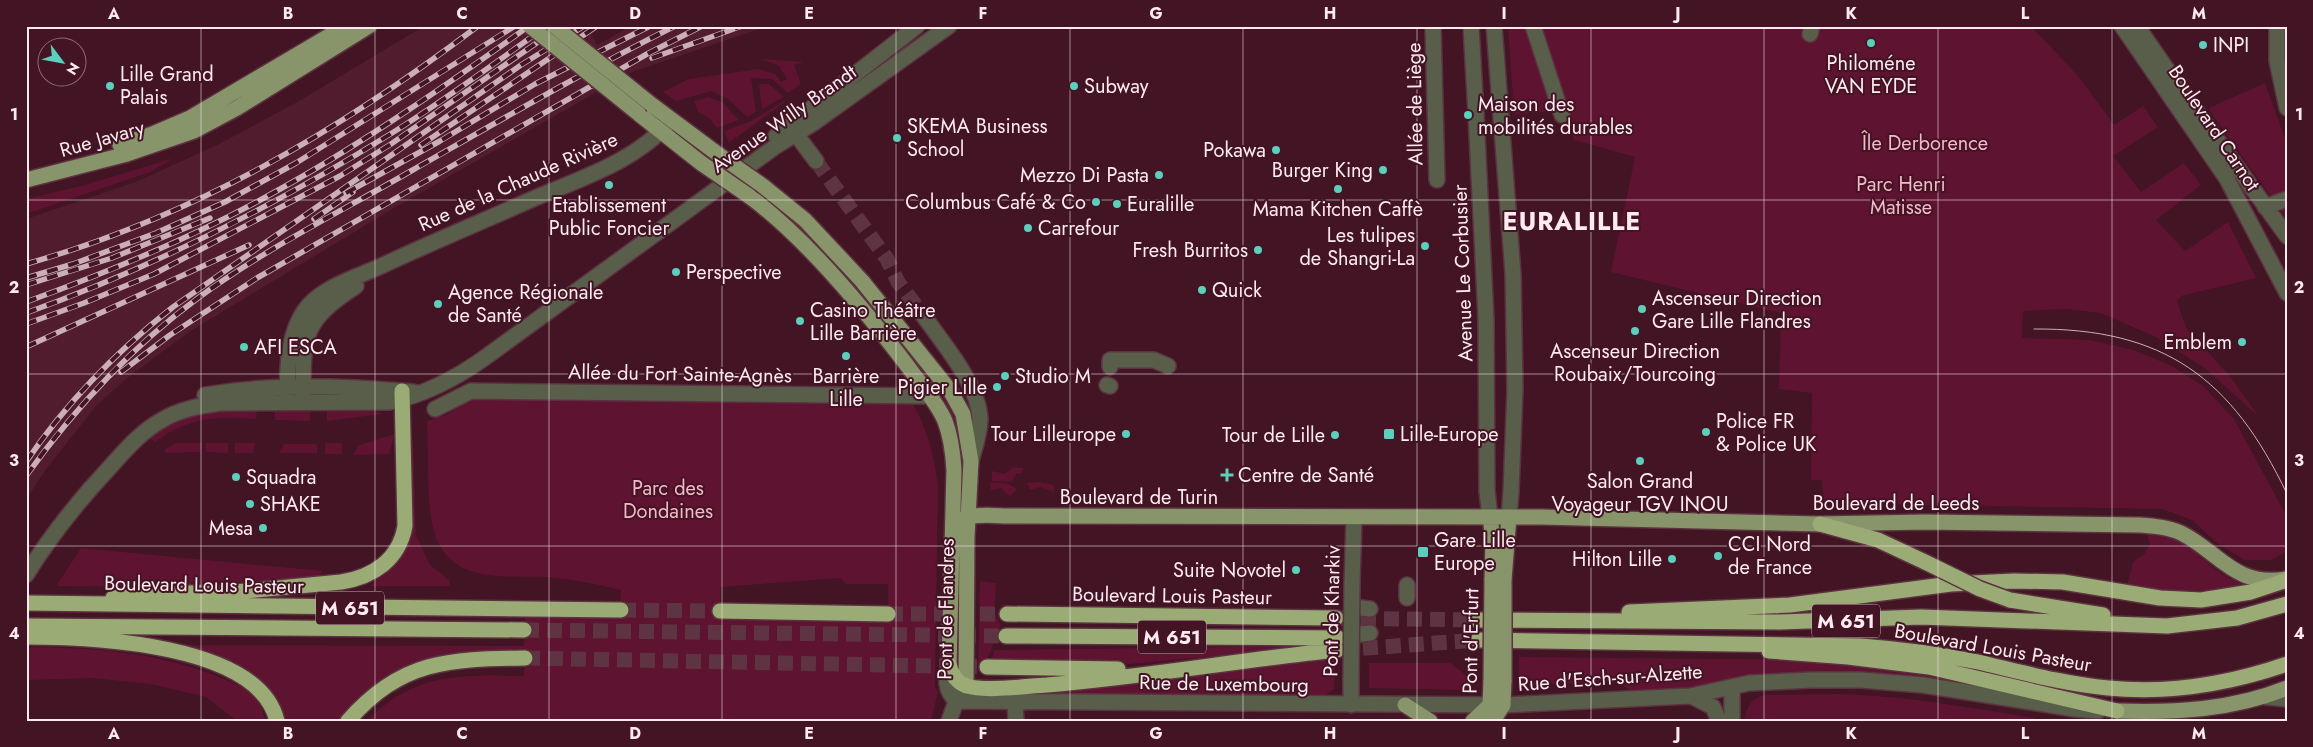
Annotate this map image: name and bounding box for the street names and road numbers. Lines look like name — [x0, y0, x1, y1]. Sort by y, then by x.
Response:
street label: Allée de Liège — [1399, 42, 1431, 166]
street label: Avenue Willy Brandt — [705, 58, 863, 180]
street label: Boulevard Carnot — [2161, 59, 2267, 197]
street label: Rue Javary — [56, 113, 148, 165]
street label: Rue de la Chaude Rivière — [414, 125, 622, 239]
street label: Avenue Le Corbusier — [1445, 184, 1481, 362]
street label: Allée du Fort Sainte-Agnès — [568, 358, 792, 390]
street label: Boulevard de Turin — [1060, 483, 1218, 512]
street label: Boulevard de Leeds — [1813, 489, 1979, 518]
street label: Pont de Flandres — [930, 538, 962, 680]
street label: Pont de Kharkiv — [1316, 545, 1348, 677]
street label: Boulevard Louis Pasteur — [104, 569, 304, 601]
street label: Boulevard Louis Pasteur — [1072, 580, 1272, 612]
street label: Pont d'Erfurt — [1456, 588, 1486, 694]
road number: M 651 — [316, 592, 384, 624]
road number: M 651 — [1812, 604, 1880, 638]
street label: Boulevard Louis Pasteur — [1892, 616, 2094, 680]
road number: M 651 — [1138, 620, 1206, 654]
street label: Rue d'Esch-sur-Alzette — [1517, 657, 1703, 699]
street label: Rue de Luxembourg — [1139, 668, 1309, 700]

